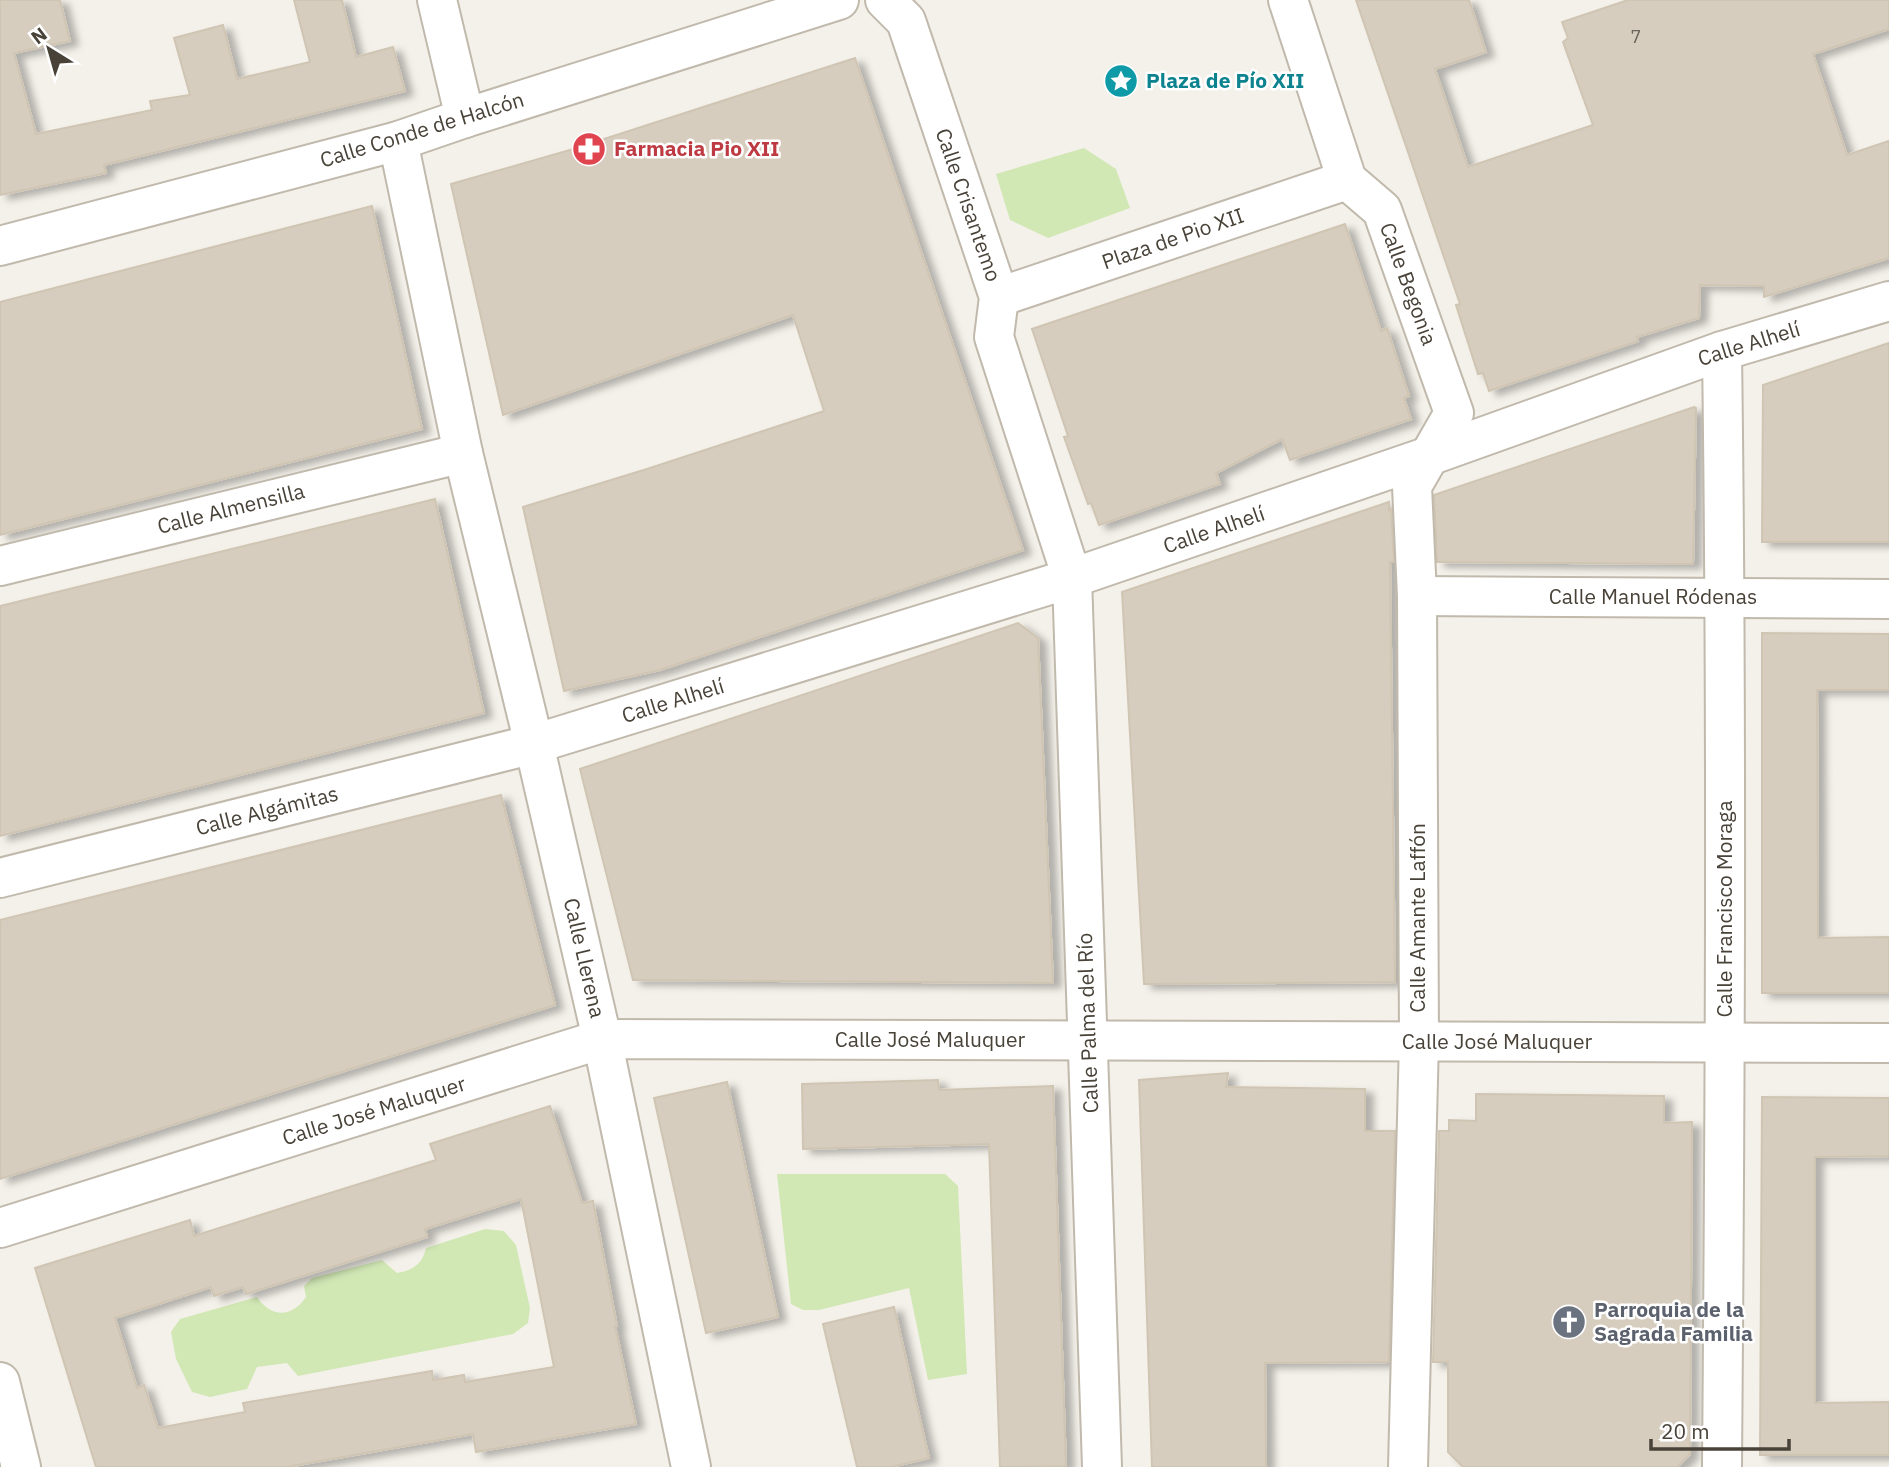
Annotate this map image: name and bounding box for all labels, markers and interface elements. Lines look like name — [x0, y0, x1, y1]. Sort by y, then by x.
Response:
north arrow — [14, 14, 84, 84]
text: N — [26, 22, 51, 49]
house number: 7 — [1631, 25, 1641, 48]
place icon: Plaza de Pío XII — [1102, 62, 1140, 100]
place label: Plaza de Pío XII — [1146, 66, 1304, 94]
street label: Calle Conde de Halcón — [316, 85, 527, 173]
street label: Calle Crisantemo — [930, 124, 1008, 285]
pharmacy icon: Farmacia Pio XII — [570, 130, 608, 168]
place label: Farmacia Pio XII — [614, 134, 779, 162]
street label: Plaza de Pio XII — [1098, 201, 1247, 275]
street label: Calle Begonia — [1374, 219, 1444, 349]
street label: Calle Alhelí — [1694, 314, 1803, 372]
street label: Calle Almensilla — [154, 476, 307, 540]
street label: Calle Alhelí — [1159, 499, 1268, 559]
street label: Calle Manuel Ródenas — [1549, 582, 1757, 610]
street label: Calle Alhelí — [618, 671, 727, 729]
street label: Calle Algámitas — [193, 779, 341, 841]
street label: Calle Francisco Moraga — [1710, 800, 1738, 1018]
street label: Calle Amante Laffón — [1403, 823, 1431, 1013]
street label: Calle Llerena — [558, 895, 612, 1020]
street label: Calle Palma del Río — [1070, 932, 1104, 1114]
street label: Calle José Maluquer — [835, 1025, 1026, 1053]
street label: Calle José Maluquer — [1402, 1027, 1593, 1055]
street label: Calle José Maluquer — [279, 1069, 469, 1151]
place label: Parroquia de la Sagrada Familia — [1594, 1295, 1753, 1347]
church icon: Parroquia de la Sagrada Familia — [1550, 1303, 1588, 1341]
scale bar — [1651, 1408, 1789, 1452]
text: 20 m — [1661, 1417, 1710, 1445]

